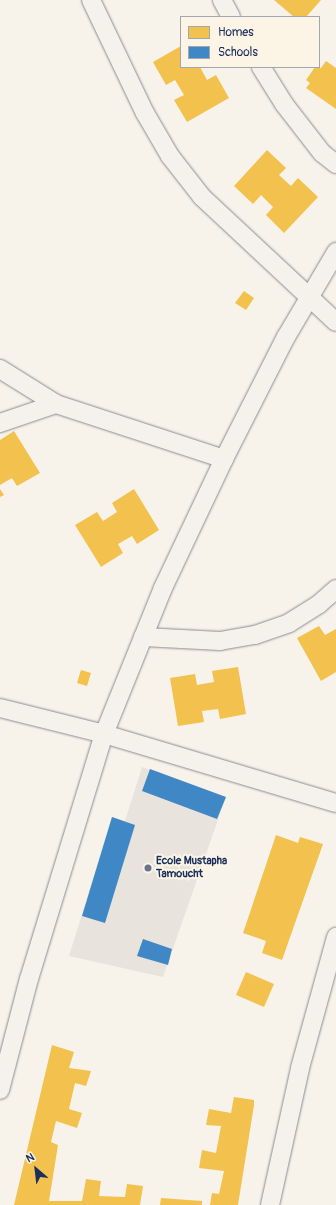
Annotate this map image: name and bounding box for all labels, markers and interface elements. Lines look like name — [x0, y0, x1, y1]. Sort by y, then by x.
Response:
legend — [180, 16, 320, 68]
text: Homes — [218, 25, 254, 40]
text: Schools — [218, 45, 258, 60]
place label: Ecole Mustapha Tamoucht — [156, 855, 227, 881]
marker: Ecole Mustapha Tamoucht — [143, 863, 153, 873]
north arrow — [16, 1149, 56, 1189]
text: N — [24, 1150, 36, 1165]

